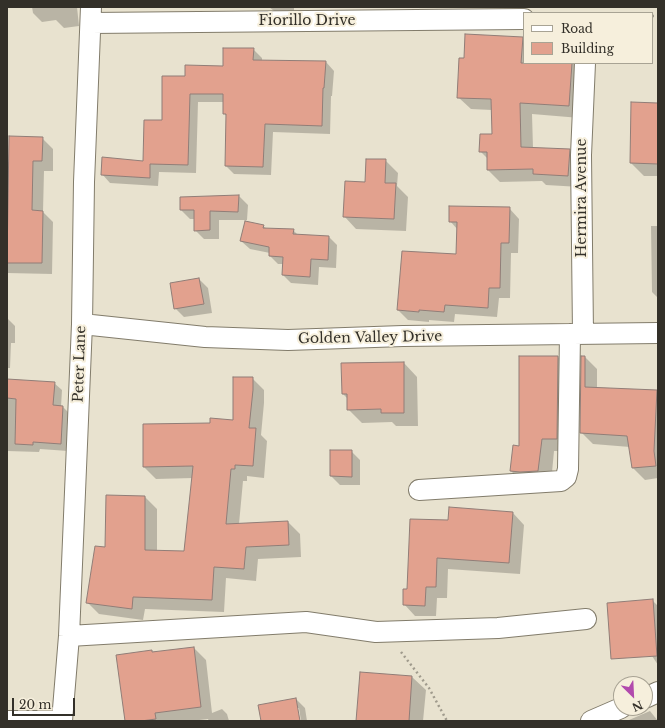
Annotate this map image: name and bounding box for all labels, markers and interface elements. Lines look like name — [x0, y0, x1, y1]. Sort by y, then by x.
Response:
legend — [523, 12, 653, 64]
street label: Fiorillo Drive — [258, 13, 356, 29]
text: Road — [561, 21, 593, 36]
text: Building — [561, 41, 614, 56]
street label: Hermira Avenue — [574, 139, 590, 257]
street label: Peter Lane — [70, 325, 90, 403]
street label: Golden Valley Drive — [298, 328, 442, 348]
north arrow — [613, 676, 653, 716]
scale bar — [14, 690, 77, 716]
text: 20 m — [19, 697, 51, 712]
text: N — [630, 698, 645, 715]

